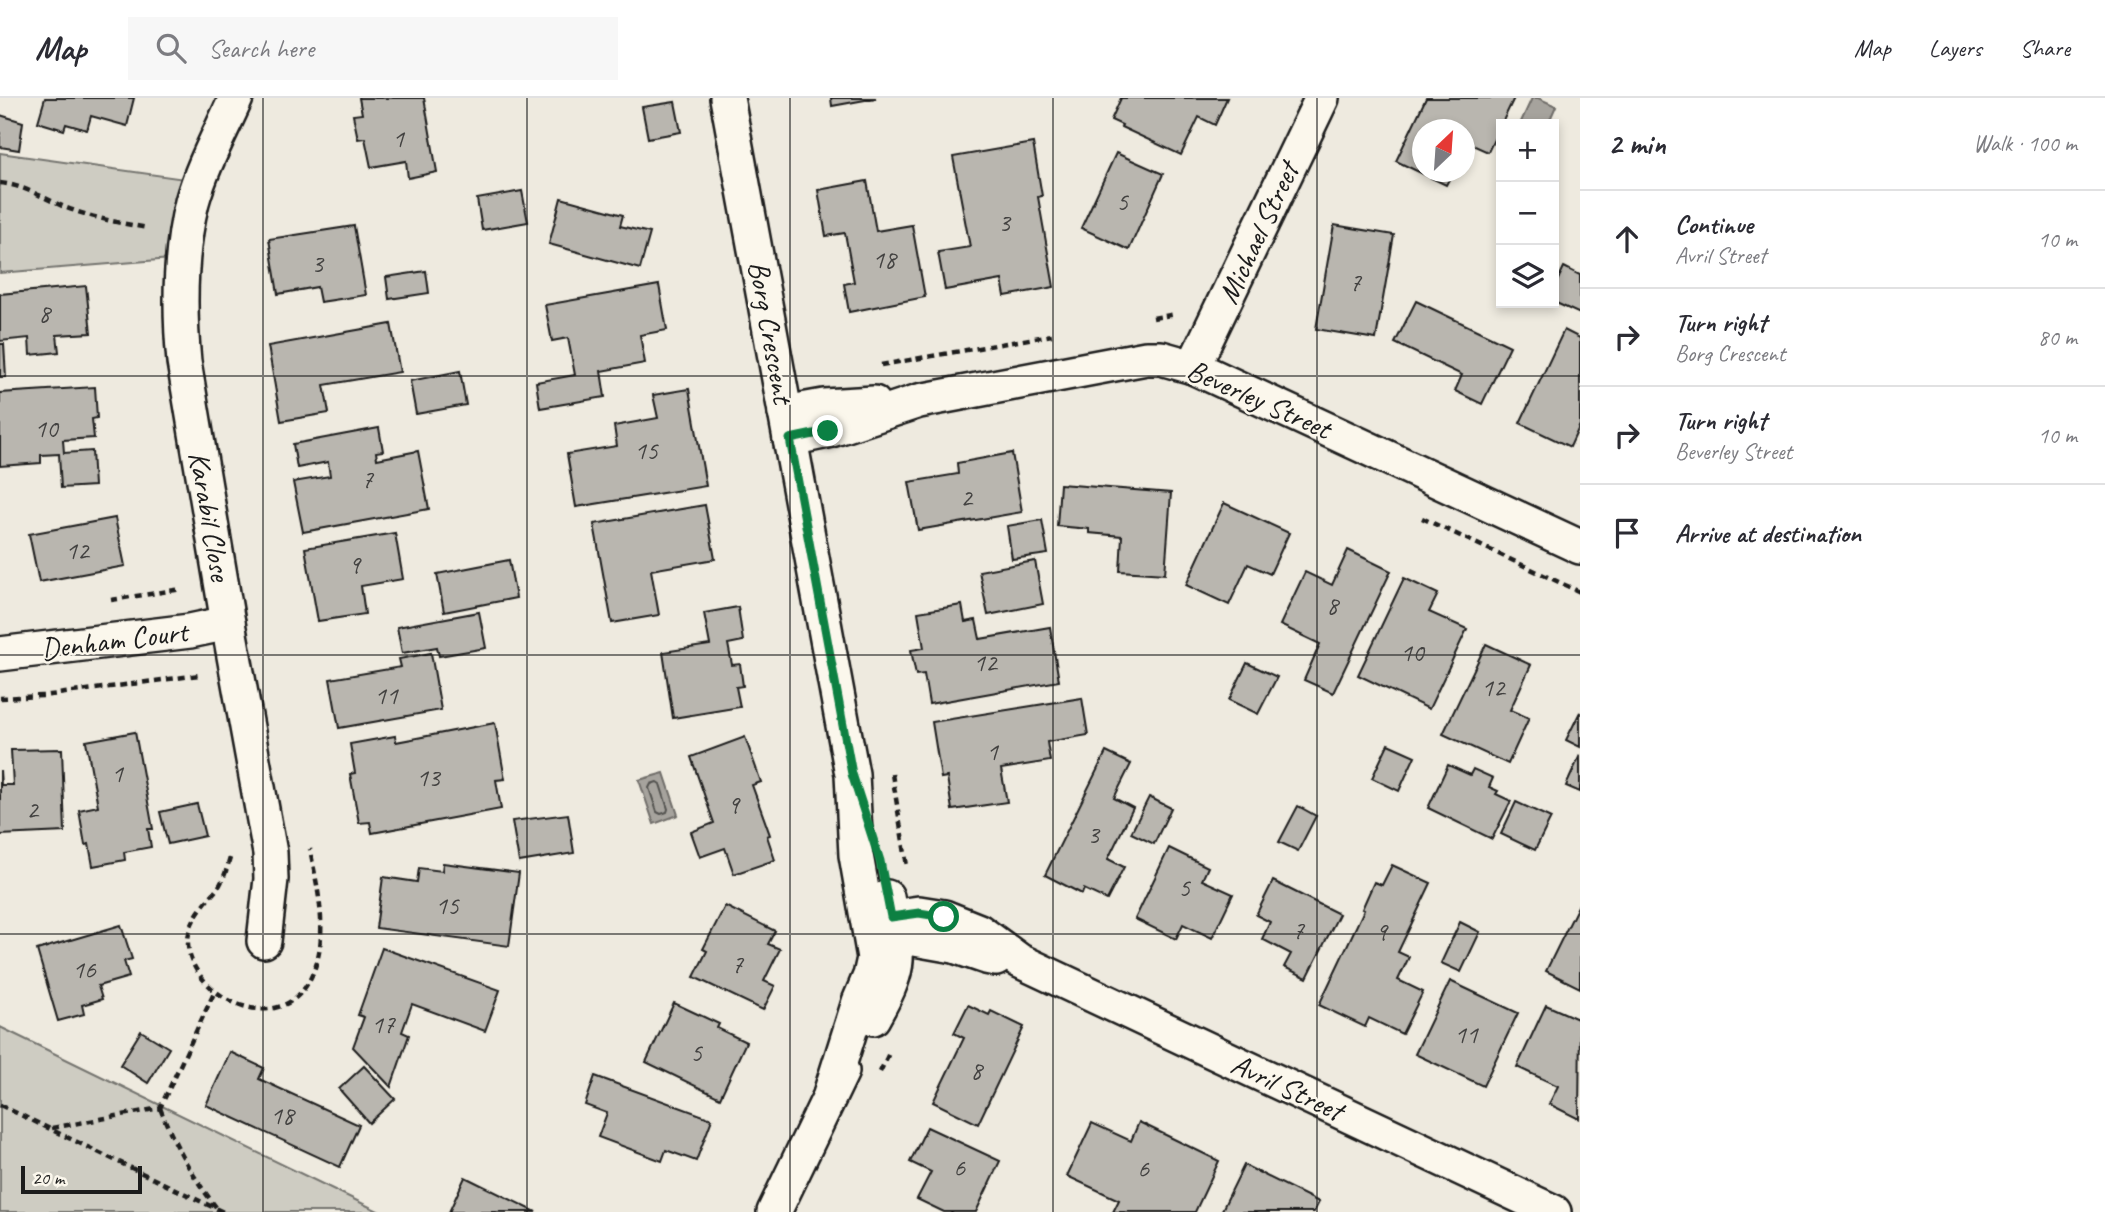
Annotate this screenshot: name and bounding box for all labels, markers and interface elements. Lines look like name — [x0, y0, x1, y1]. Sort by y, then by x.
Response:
search box — [128, 17, 618, 80]
text: Map — [35, 27, 86, 69]
icon: search — [152, 29, 190, 67]
text: Search here — [208, 32, 314, 65]
text: Map — [1854, 33, 1891, 63]
text: Layers — [1929, 33, 1982, 63]
text: Share — [2020, 33, 2070, 63]
north arrow — [1412, 119, 1475, 182]
map controls — [1496, 119, 1559, 308]
button: + — [1496, 119, 1559, 182]
house number: 1 — [392, 122, 405, 155]
text: 2 min — [1608, 125, 1665, 163]
text: Walk · 100 m — [1973, 129, 2077, 158]
street label: Michael Street — [1209, 153, 1309, 310]
button: − — [1496, 182, 1559, 245]
house number: 5 — [1116, 185, 1129, 218]
house number: 3 — [998, 206, 1012, 239]
text: Continue — [1675, 208, 1753, 241]
icon: ahead — [1608, 220, 1646, 258]
text: 10 m — [2038, 225, 2077, 254]
text: Avril Street — [1675, 241, 1766, 270]
house number: 18 — [872, 243, 898, 276]
button: layers — [1496, 245, 1559, 308]
house number: 3 — [311, 247, 325, 280]
street label: Borg Crescent — [740, 258, 803, 409]
house number: 7 — [1349, 266, 1362, 299]
house number: 8 — [38, 297, 52, 330]
text: Turn right — [1675, 306, 1766, 339]
icon: right — [1608, 318, 1646, 356]
text: 80 m — [2038, 323, 2077, 352]
text: Borg Crescent — [1675, 339, 1785, 368]
street label: Beverley Street — [1181, 351, 1339, 449]
text: Turn right — [1675, 404, 1766, 437]
house number: 10 — [34, 412, 60, 445]
route end — [812, 415, 843, 446]
icon: right — [1608, 416, 1646, 454]
text: 10 m — [2038, 421, 2077, 450]
house number: 15 — [634, 434, 659, 467]
text: Beverley Street — [1675, 437, 1792, 466]
street label: Karabil Close — [180, 448, 240, 586]
house number: 7 — [361, 463, 374, 496]
house number: 2 — [960, 481, 974, 514]
icon: arrive — [1608, 514, 1646, 552]
text: Arrive at destination — [1675, 517, 1861, 550]
house number: 12 — [65, 534, 91, 567]
house number: 9 — [348, 548, 362, 581]
house number: 8 — [1326, 589, 1340, 622]
street label: Denham Court — [39, 612, 192, 668]
house number: 10 — [1400, 636, 1426, 669]
house number: 12 — [973, 646, 999, 679]
house number: 12 — [1481, 671, 1507, 704]
house number: 11 — [374, 679, 399, 712]
house number: 1 — [986, 735, 999, 768]
house number: 1 — [111, 757, 124, 790]
house number: 13 — [416, 761, 442, 794]
house number: 9 — [727, 788, 741, 821]
house number: 2 — [26, 793, 40, 826]
house number: 3 — [1087, 818, 1101, 851]
house number: 5 — [1178, 871, 1191, 904]
house number: 15 — [435, 889, 460, 922]
route start — [928, 901, 959, 932]
house number: 7 — [1292, 914, 1305, 947]
house number: 9 — [1375, 915, 1389, 948]
house number: 7 — [731, 948, 744, 981]
house number: 16 — [72, 953, 97, 986]
house number: 17 — [371, 1008, 396, 1041]
house number: 11 — [1454, 1018, 1479, 1051]
house number: 5 — [690, 1036, 703, 1069]
street label: Avril Street — [1225, 1045, 1353, 1131]
house number: 8 — [970, 1054, 984, 1087]
house number: 18 — [270, 1099, 296, 1132]
house number: 6 — [953, 1151, 966, 1184]
house number: 6 — [1137, 1152, 1150, 1185]
scale bar — [21, 1163, 142, 1195]
text: 20 m — [32, 1166, 64, 1190]

